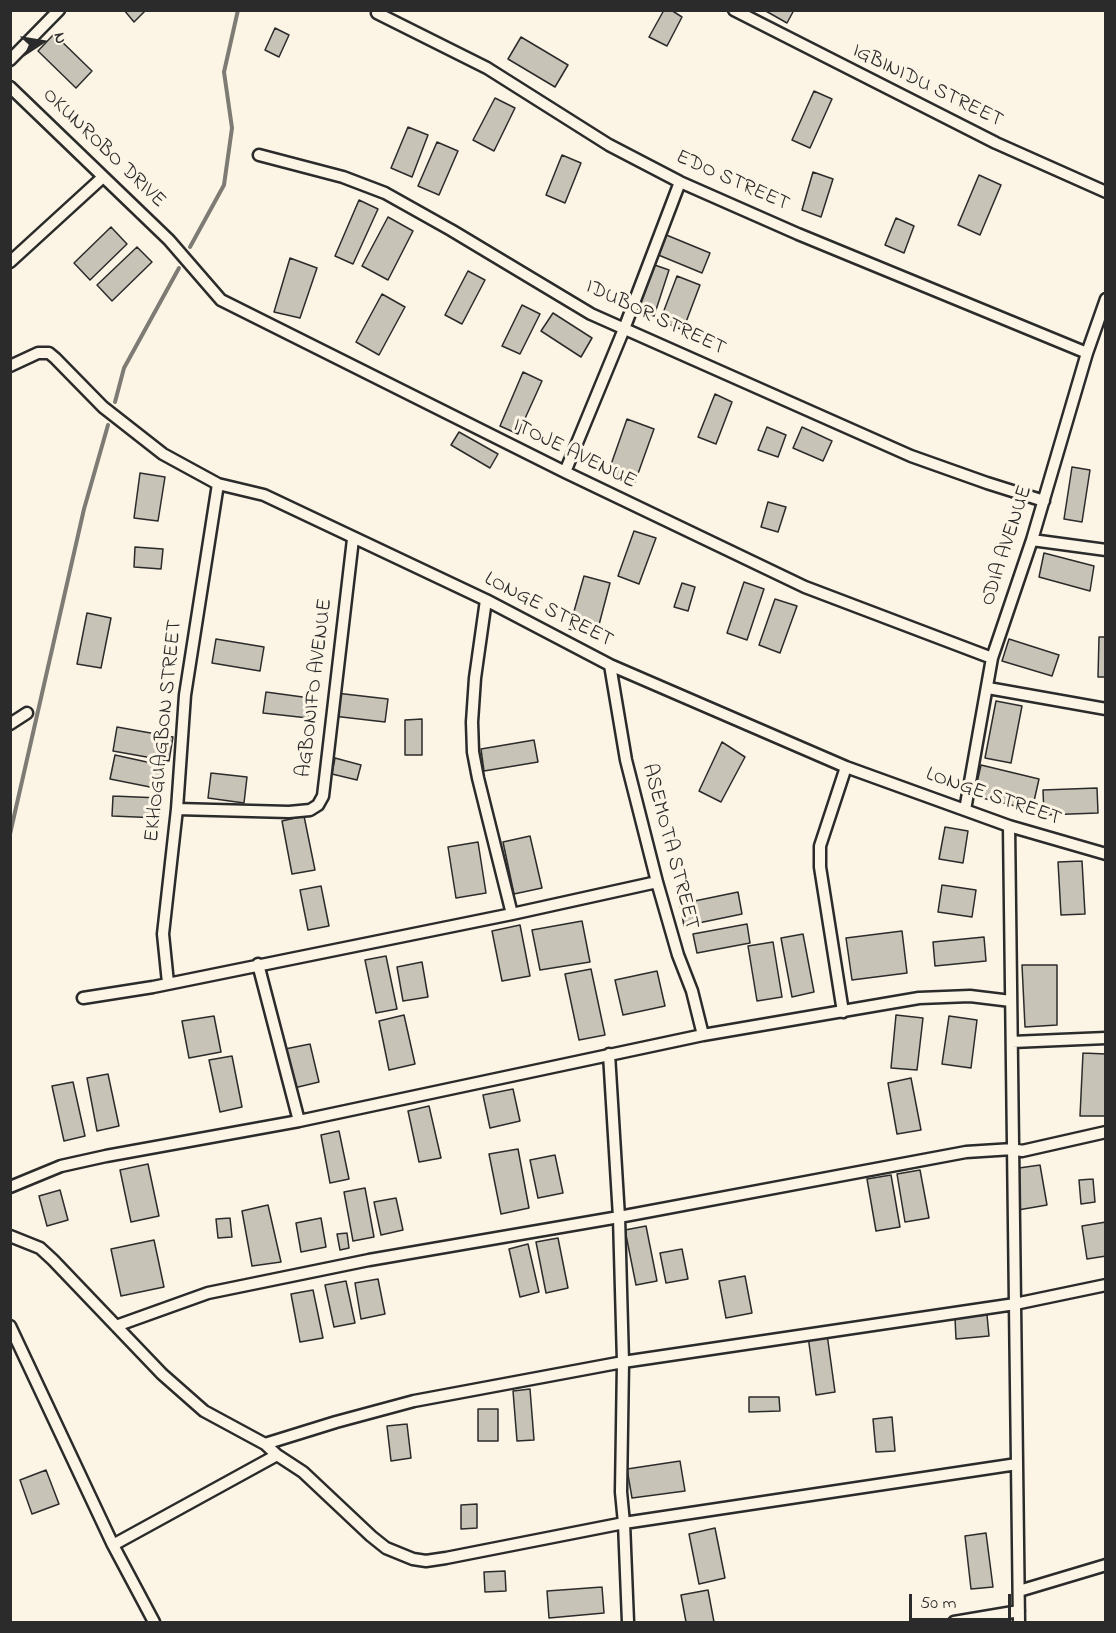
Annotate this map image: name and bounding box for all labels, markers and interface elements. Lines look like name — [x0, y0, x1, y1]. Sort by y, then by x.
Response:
north arrow — [12, 12, 72, 72]
text: N — [47, 30, 72, 46]
street label: IGBINIDU STREET — [847, 40, 1007, 134]
street label: OKUNROBO DRIVE — [36, 84, 170, 214]
street label: EDO STREET — [671, 146, 793, 218]
street label: IDUBOR STREET — [581, 276, 729, 362]
street label: ITOJE AVENUE — [508, 414, 640, 496]
street label: ODIA AVENUE — [977, 483, 1039, 609]
street label: LONGE STREET — [479, 568, 617, 654]
street label: AGBONIFO AVENUE — [293, 597, 339, 779]
street label: EKHOGUAGBON STREET — [141, 619, 189, 843]
street label: ASEMOTA STREET — [635, 761, 703, 933]
street label: LONGE STREET — [922, 763, 1064, 833]
scale bar — [912, 1582, 1014, 1620]
text: 50 m — [920, 1591, 957, 1617]

